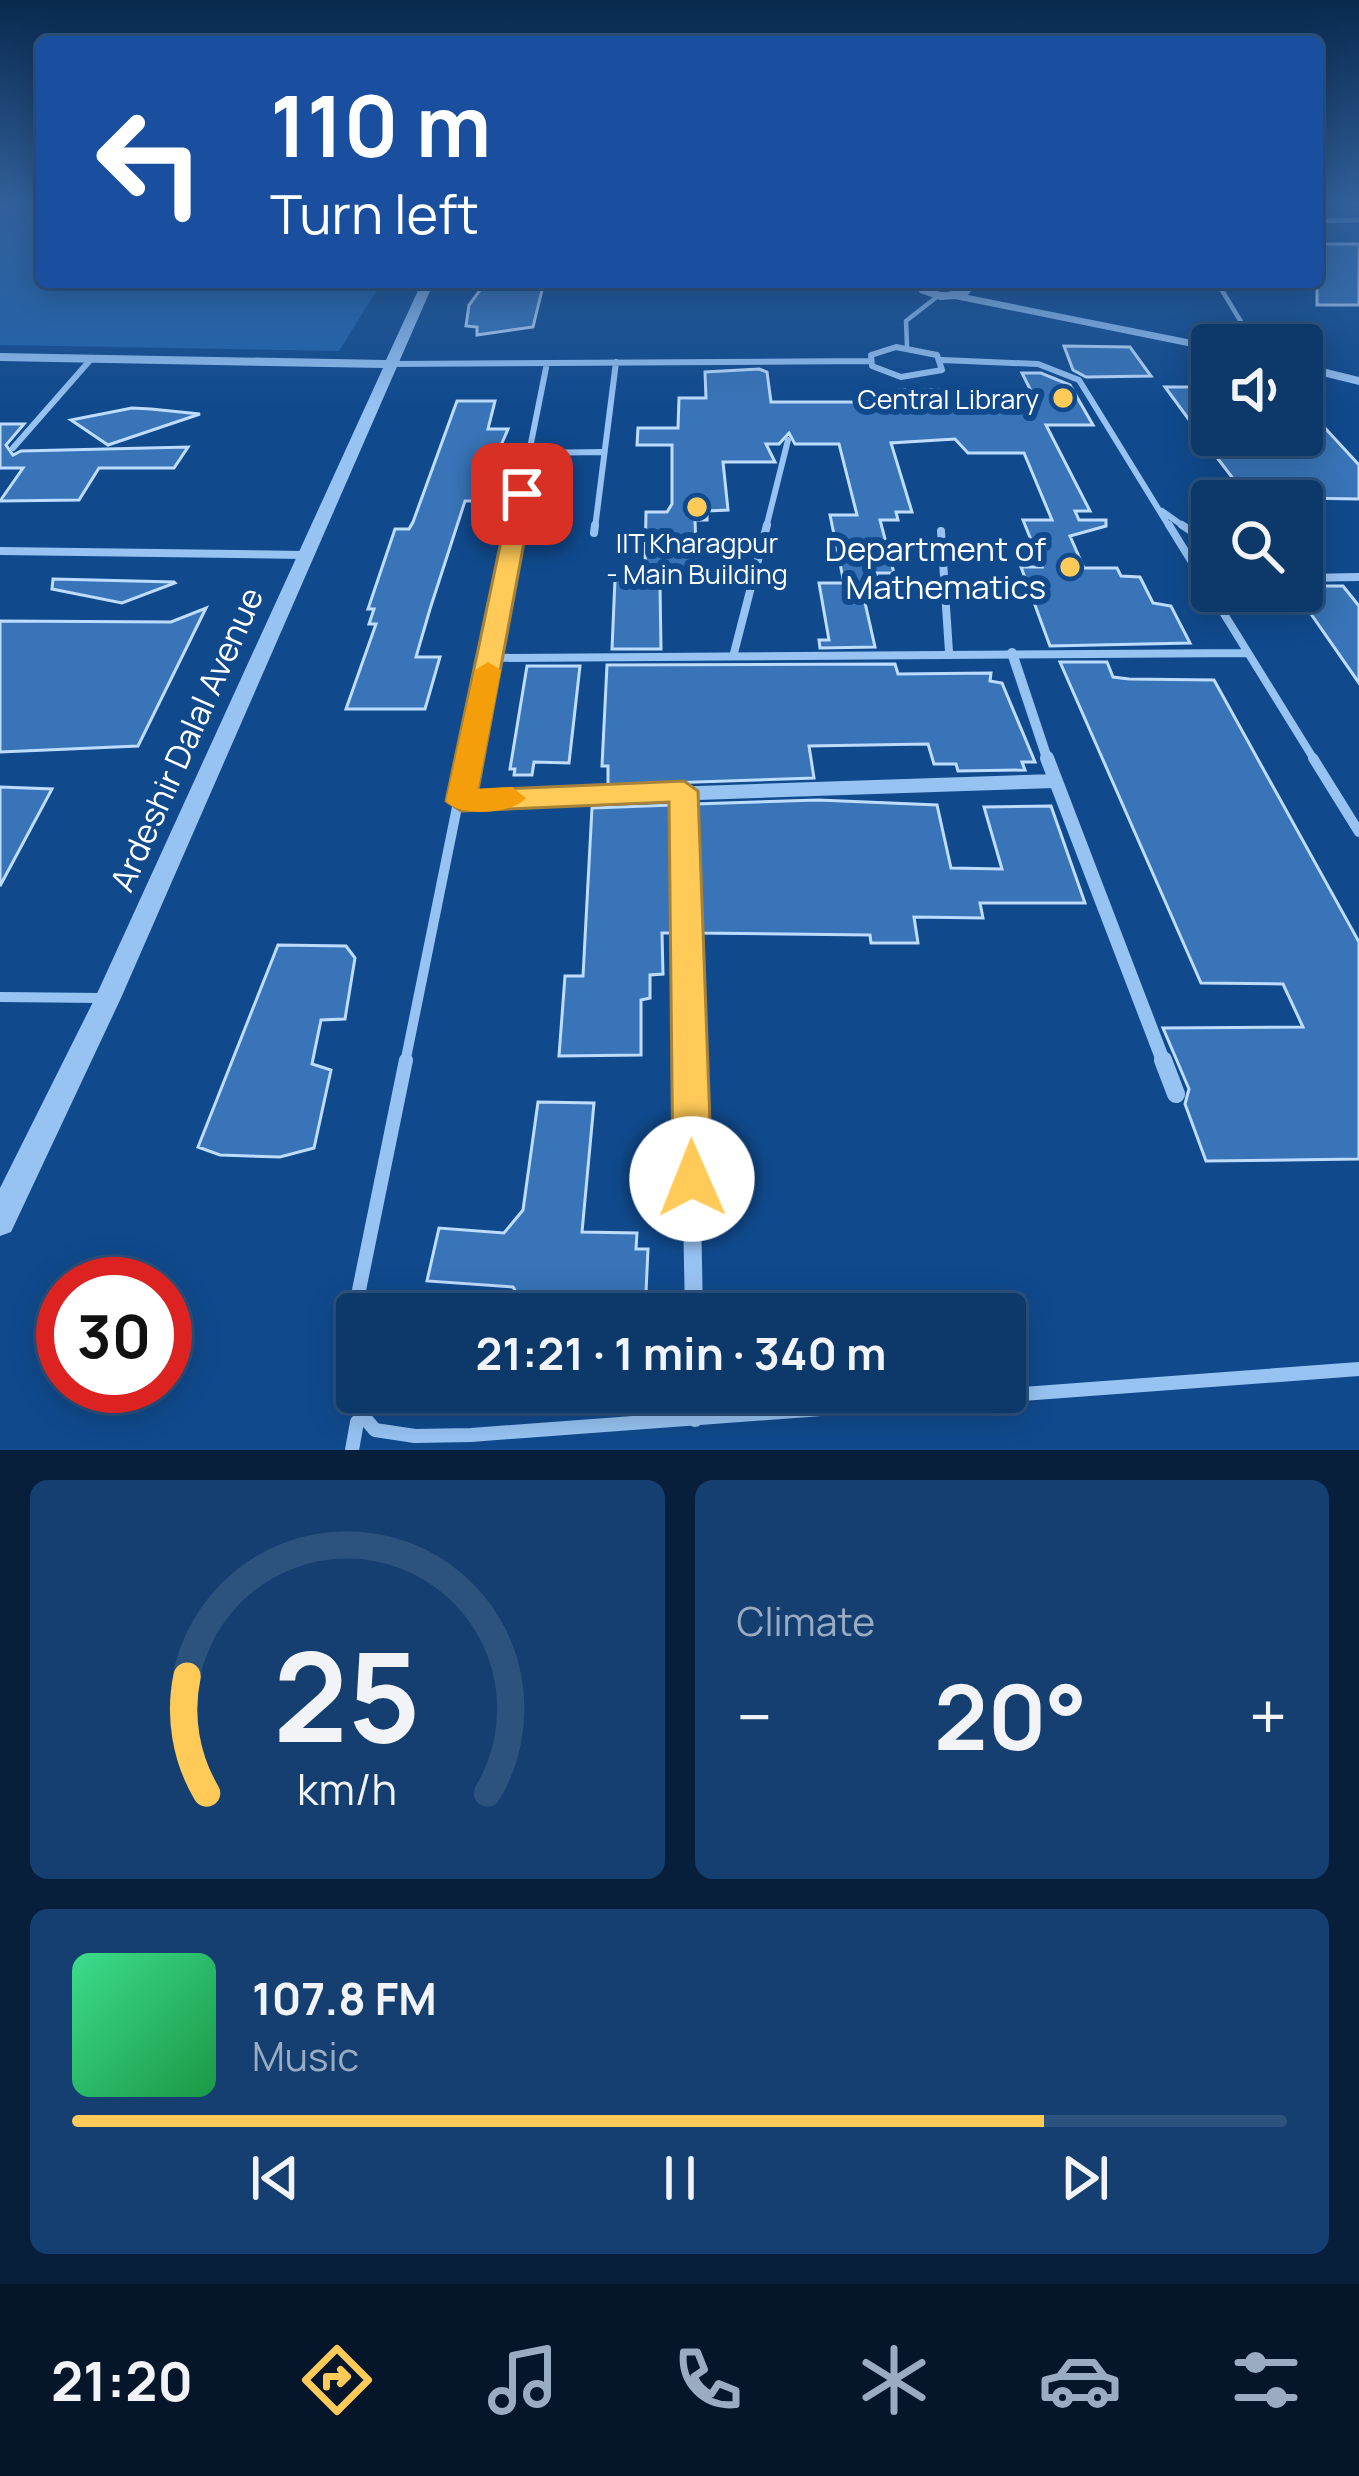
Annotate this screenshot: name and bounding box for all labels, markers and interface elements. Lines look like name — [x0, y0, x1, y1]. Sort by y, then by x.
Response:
text: 110 m — [270, 67, 491, 182]
icon: left — [72, 84, 228, 240]
text: Turn left — [270, 176, 479, 250]
map controls — [1191, 324, 1323, 612]
button: sound — [1191, 324, 1323, 456]
place label: Central Library — [857, 380, 1039, 417]
marker: Central Library — [1050, 385, 1076, 411]
pin — [471, 443, 573, 545]
icon: arrive — [489, 461, 555, 527]
button: search — [1191, 480, 1323, 612]
marker: IIT Kharagpur - Main Building — [684, 494, 710, 520]
place label: IIT Kharagpur - Main Building — [606, 524, 788, 592]
place label: Department of Mathematics — [825, 526, 1046, 609]
marker: Department of Mathematics — [1057, 554, 1083, 580]
street label: Ardeshir Dalal Avenue — [99, 580, 273, 898]
position arrow — [629, 1116, 755, 1242]
speed limit sign: 30 — [36, 1257, 192, 1413]
text: 21:21 · 1 min · 340 m — [476, 1322, 886, 1384]
text: Climate — [737, 1594, 875, 1648]
text: 25 — [274, 1609, 421, 1779]
text: 20° — [934, 1654, 1087, 1777]
text: − — [737, 1671, 772, 1761]
text: + — [1249, 1671, 1287, 1761]
text: km/h — [297, 1758, 397, 1817]
text: 107.8 FM — [252, 1967, 437, 2029]
text: Music — [252, 2029, 359, 2083]
icon: previous — [242, 2145, 308, 2211]
icon: pause — [647, 2145, 713, 2211]
icon: next — [1052, 2145, 1118, 2211]
icon: directions — [295, 2338, 379, 2422]
icon: music — [481, 2338, 565, 2422]
icon: phone — [666, 2338, 750, 2422]
icon: climate — [852, 2338, 936, 2422]
icon: car — [1038, 2338, 1122, 2422]
icon: filters — [1224, 2338, 1308, 2422]
text: 21:20 — [51, 2343, 193, 2417]

